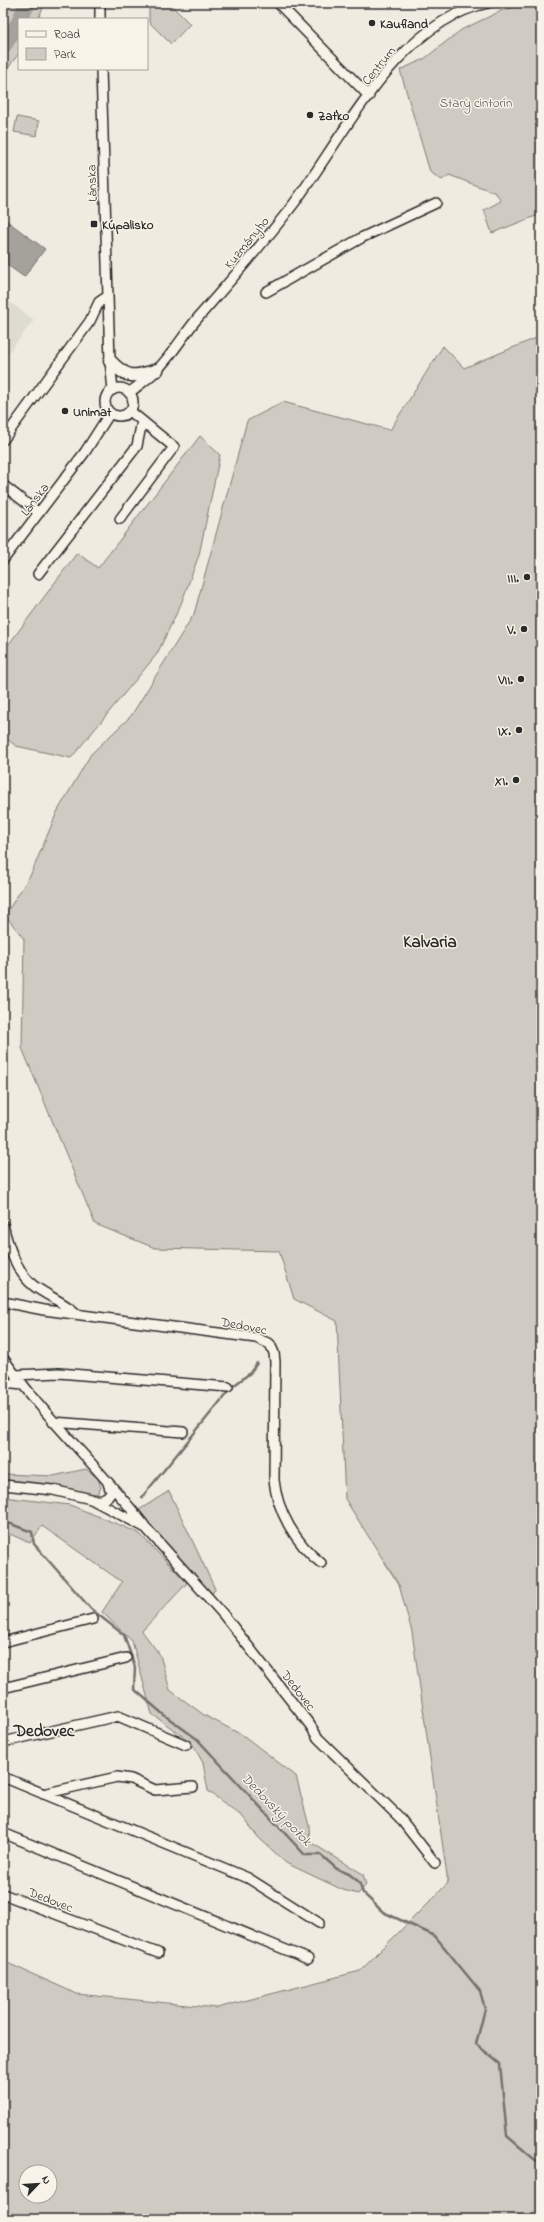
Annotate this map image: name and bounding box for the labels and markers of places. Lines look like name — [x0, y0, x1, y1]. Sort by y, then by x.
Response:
place label: Kaufland — [380, 15, 429, 34]
marker: Kaufland — [367, 18, 377, 28]
place label: Zaťko — [318, 107, 349, 126]
marker: Zaťko — [305, 110, 315, 120]
place label: Kúpalisko — [102, 216, 154, 235]
marker: Kúpalisko — [89, 219, 99, 229]
place label: Unimat — [73, 403, 112, 422]
marker: Unimat — [60, 406, 70, 416]
place label: III. — [507, 569, 519, 588]
marker: III. — [522, 572, 532, 582]
place label: V. — [506, 621, 516, 640]
marker: V. — [519, 624, 529, 634]
place label: VII. — [497, 671, 513, 690]
marker: VII. — [516, 674, 526, 684]
place label: IX. — [498, 722, 511, 741]
marker: IX. — [514, 725, 524, 735]
place label: XI. — [495, 772, 508, 791]
marker: XI. — [511, 775, 521, 785]

